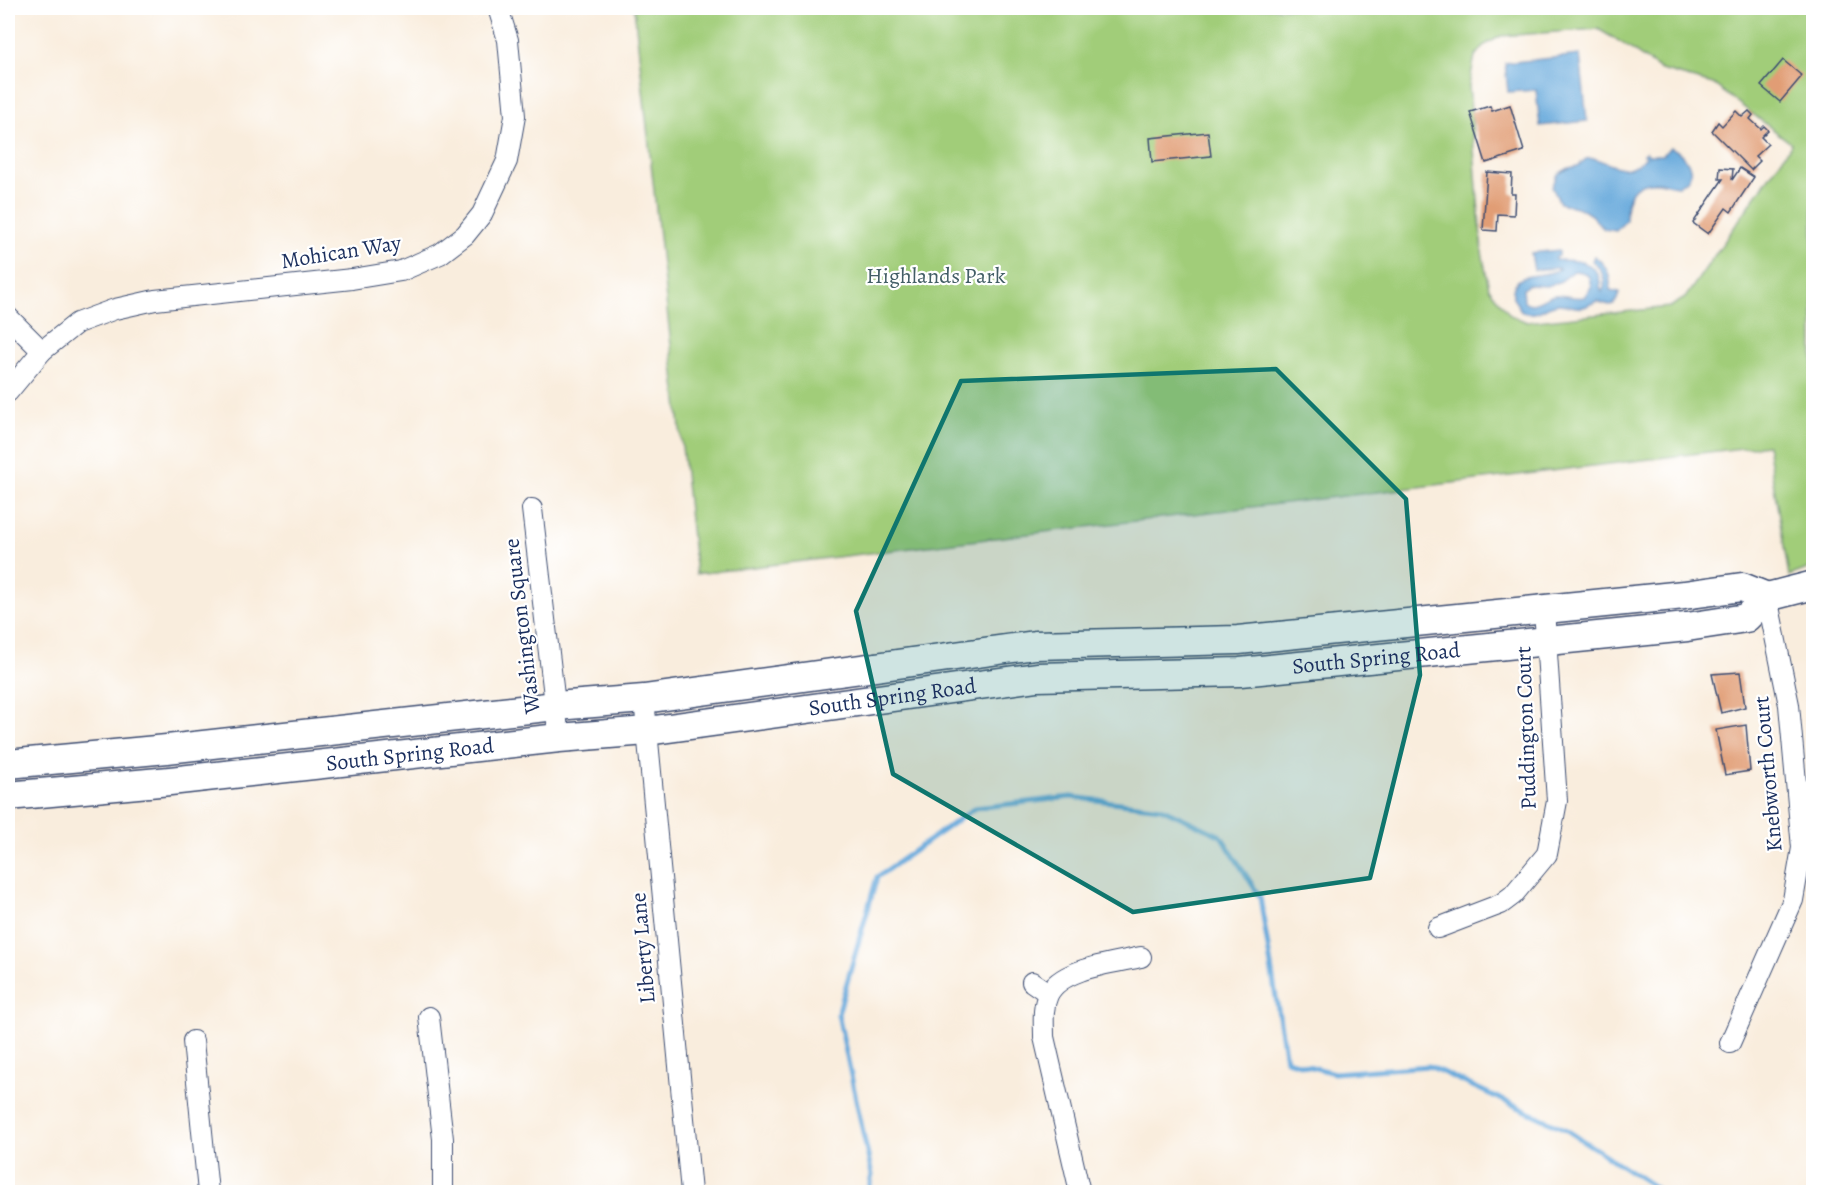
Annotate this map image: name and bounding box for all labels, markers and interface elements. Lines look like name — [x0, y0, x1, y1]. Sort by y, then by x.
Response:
street label: Mohican Way — [279, 228, 403, 276]
park label: Highlands Park — [866, 261, 1006, 291]
street label: Washington Square — [496, 537, 548, 716]
street label: South Spring Road — [1291, 635, 1462, 682]
street label: Puddington Court — [1508, 646, 1544, 810]
street label: South Spring Road — [807, 671, 978, 723]
street label: Knebworth Court — [1746, 695, 1790, 853]
street label: South Spring Road — [324, 730, 496, 779]
street label: Liberty Lane — [623, 891, 663, 1005]

